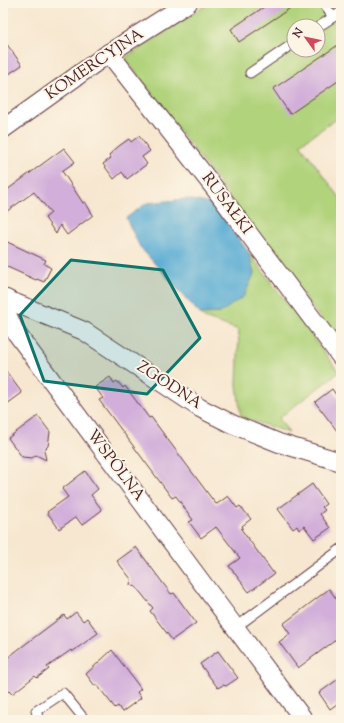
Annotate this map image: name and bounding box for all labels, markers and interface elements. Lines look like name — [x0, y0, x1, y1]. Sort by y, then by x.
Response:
north arrow — [286, 18, 326, 58]
street label: KOMERCYJNA — [41, 24, 149, 106]
text: N — [289, 25, 308, 42]
street label: RUSAŁKI — [195, 168, 257, 240]
street label: ZGODNA — [132, 356, 206, 416]
street label: WSPÓLNA — [80, 425, 150, 507]

